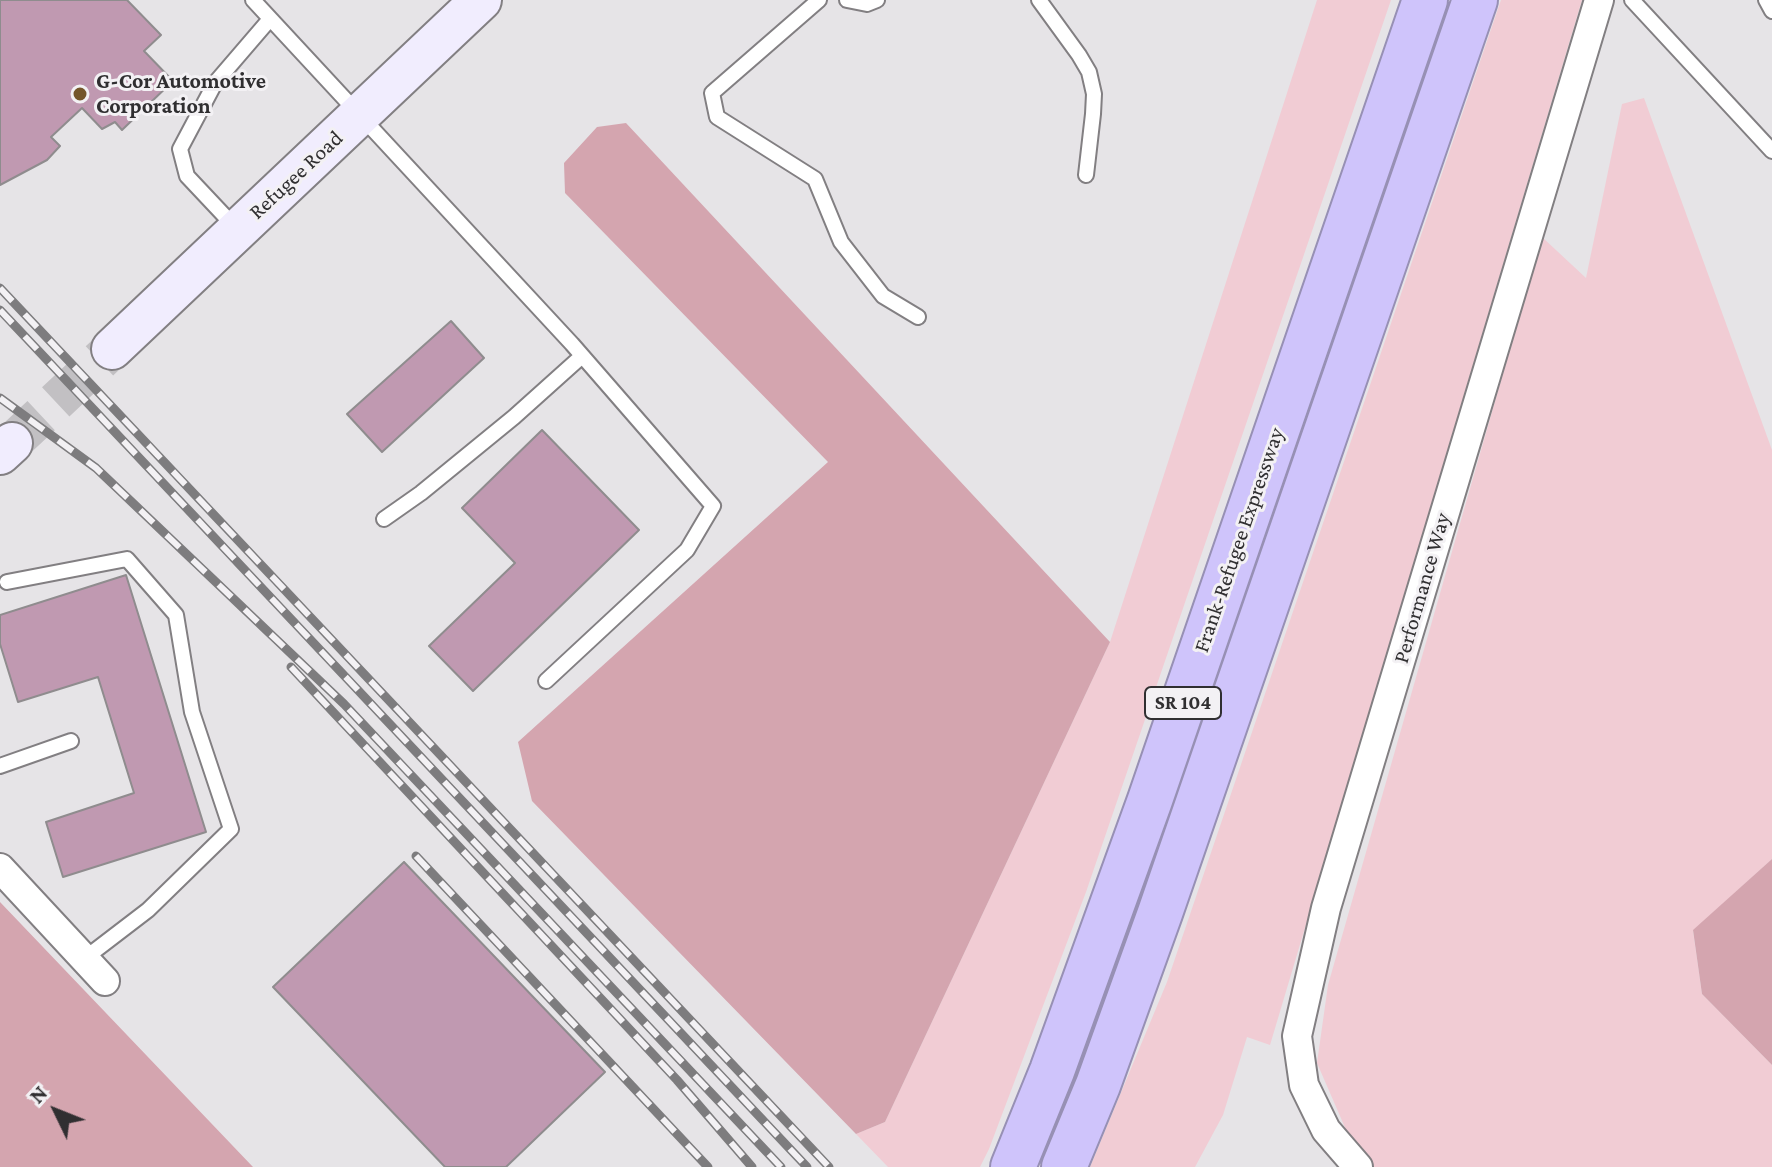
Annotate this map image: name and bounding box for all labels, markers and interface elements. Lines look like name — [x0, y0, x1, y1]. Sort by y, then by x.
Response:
place label: G-Cor Automotive Corporation — [96, 68, 266, 120]
marker: G-Cor Automotive Corporation — [71, 85, 89, 103]
street label: Refugee Road — [244, 125, 348, 225]
street label: Frank-Refugee Expressway — [1188, 424, 1290, 656]
street label: Performance Way — [1388, 510, 1456, 666]
road number: SR 104 — [1145, 687, 1221, 719]
north arrow — [16, 1071, 96, 1151]
text: N — [24, 1080, 52, 1108]

